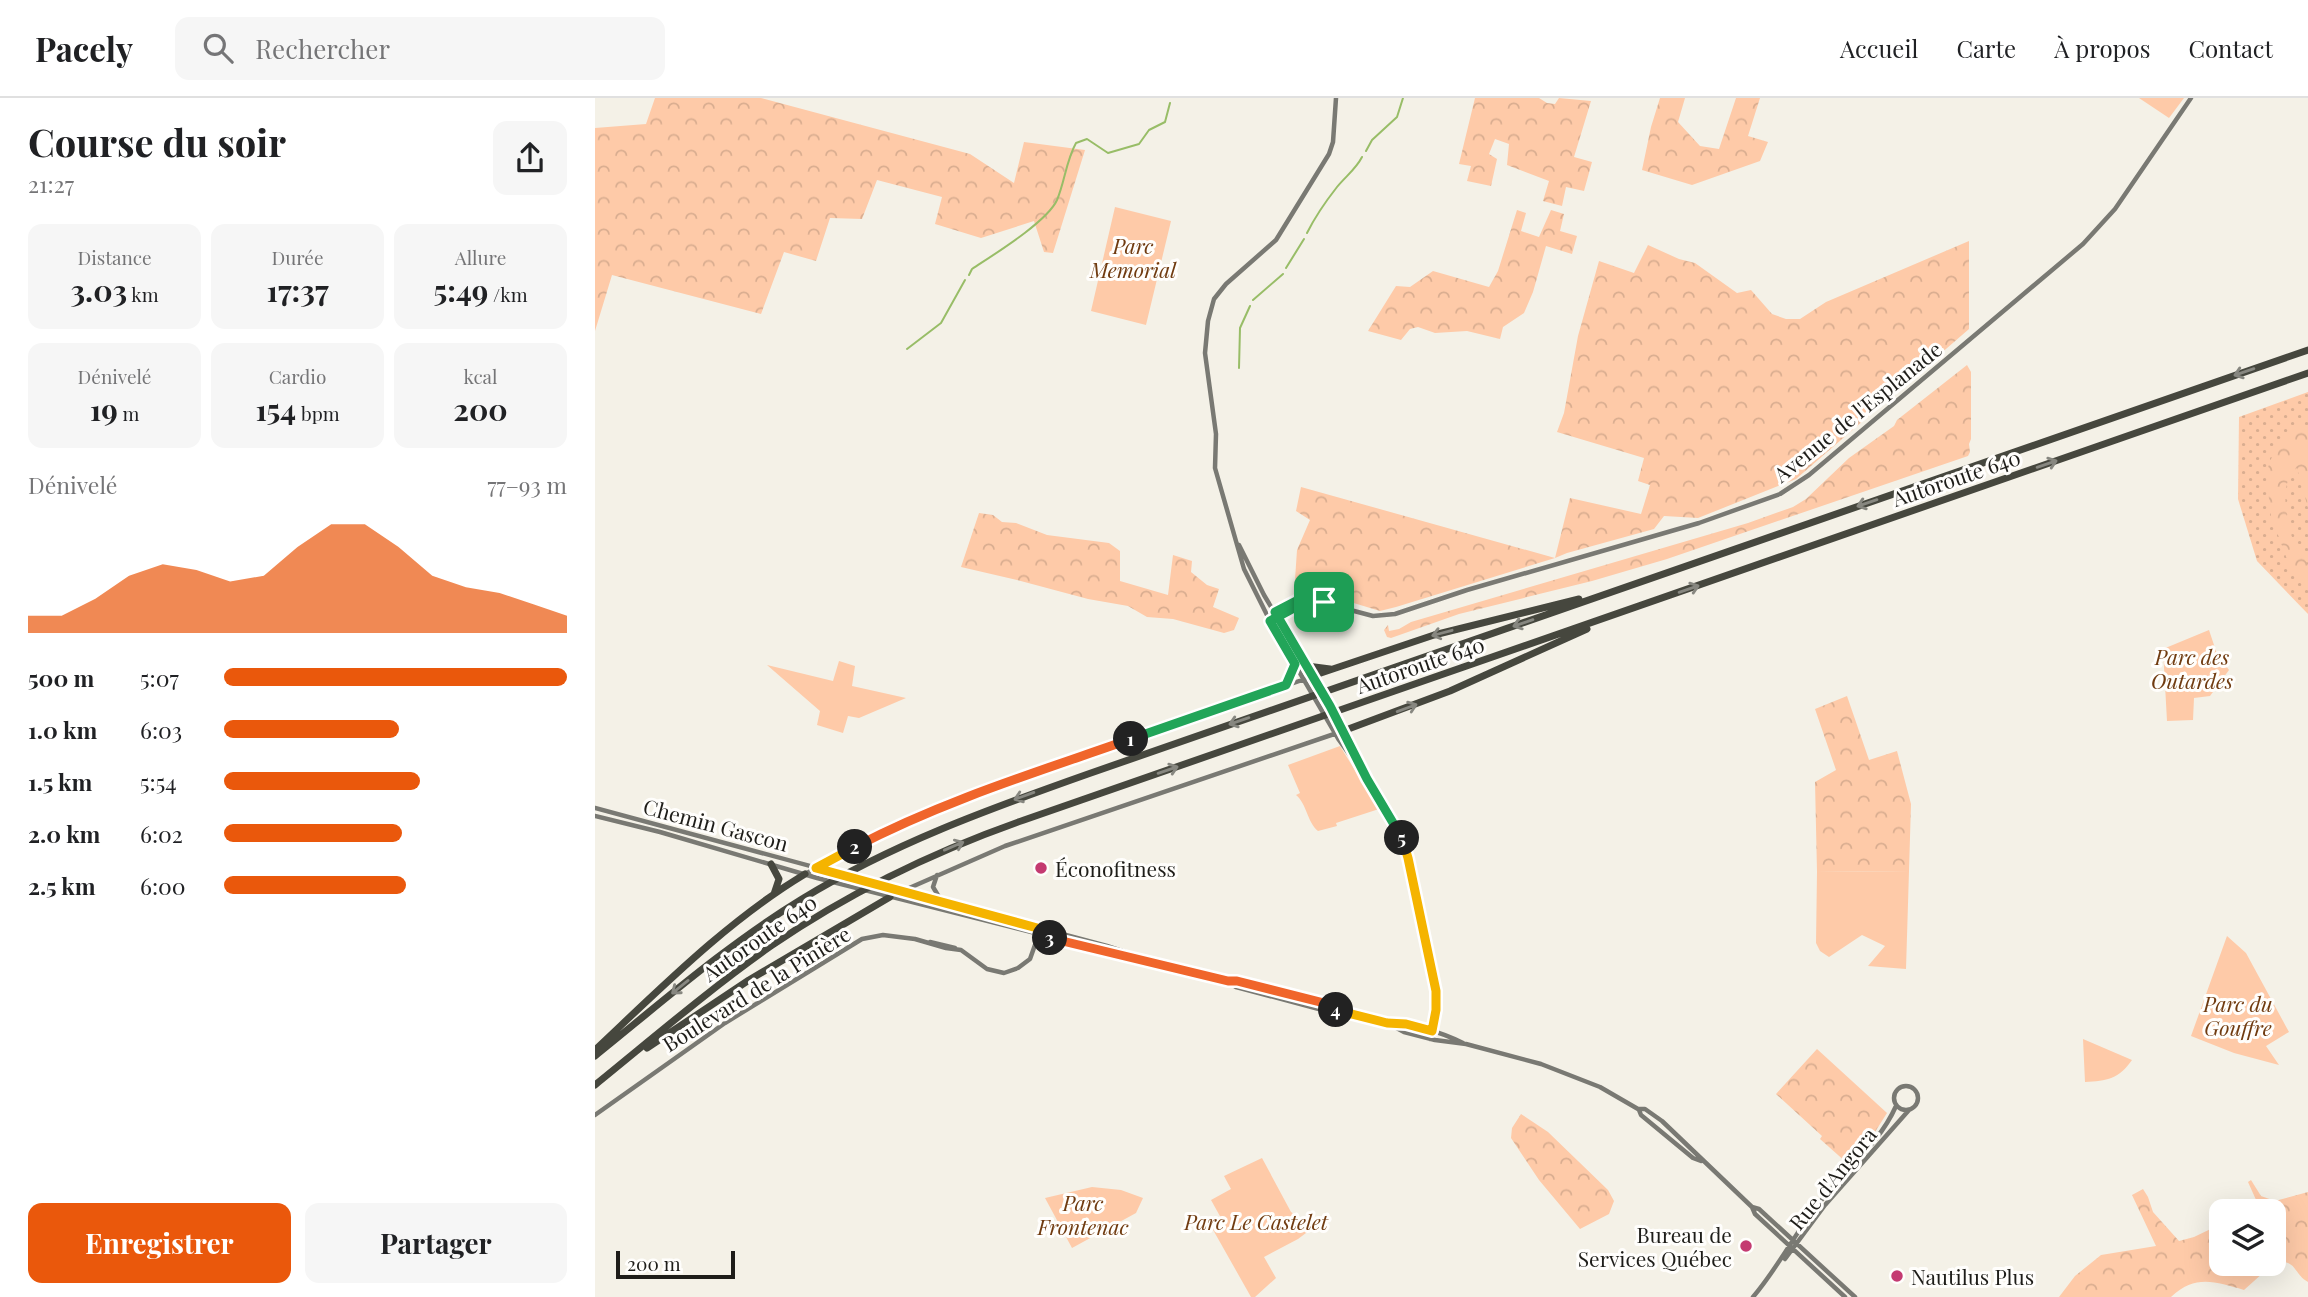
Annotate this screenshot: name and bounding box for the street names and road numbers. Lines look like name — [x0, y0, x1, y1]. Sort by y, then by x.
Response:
street label: Avenue de l'Esplanade — [1766, 334, 1947, 488]
street label: Autoroute 640 — [1887, 442, 2024, 512]
street label: Autoroute 640 — [1351, 629, 1488, 699]
street label: Chemin Gascon — [641, 791, 792, 857]
street label: Autoroute 640 — [695, 887, 822, 987]
street label: Boulevard de la Pinière — [657, 919, 855, 1057]
street label: Rue d'Angora — [1782, 1120, 1882, 1235]

